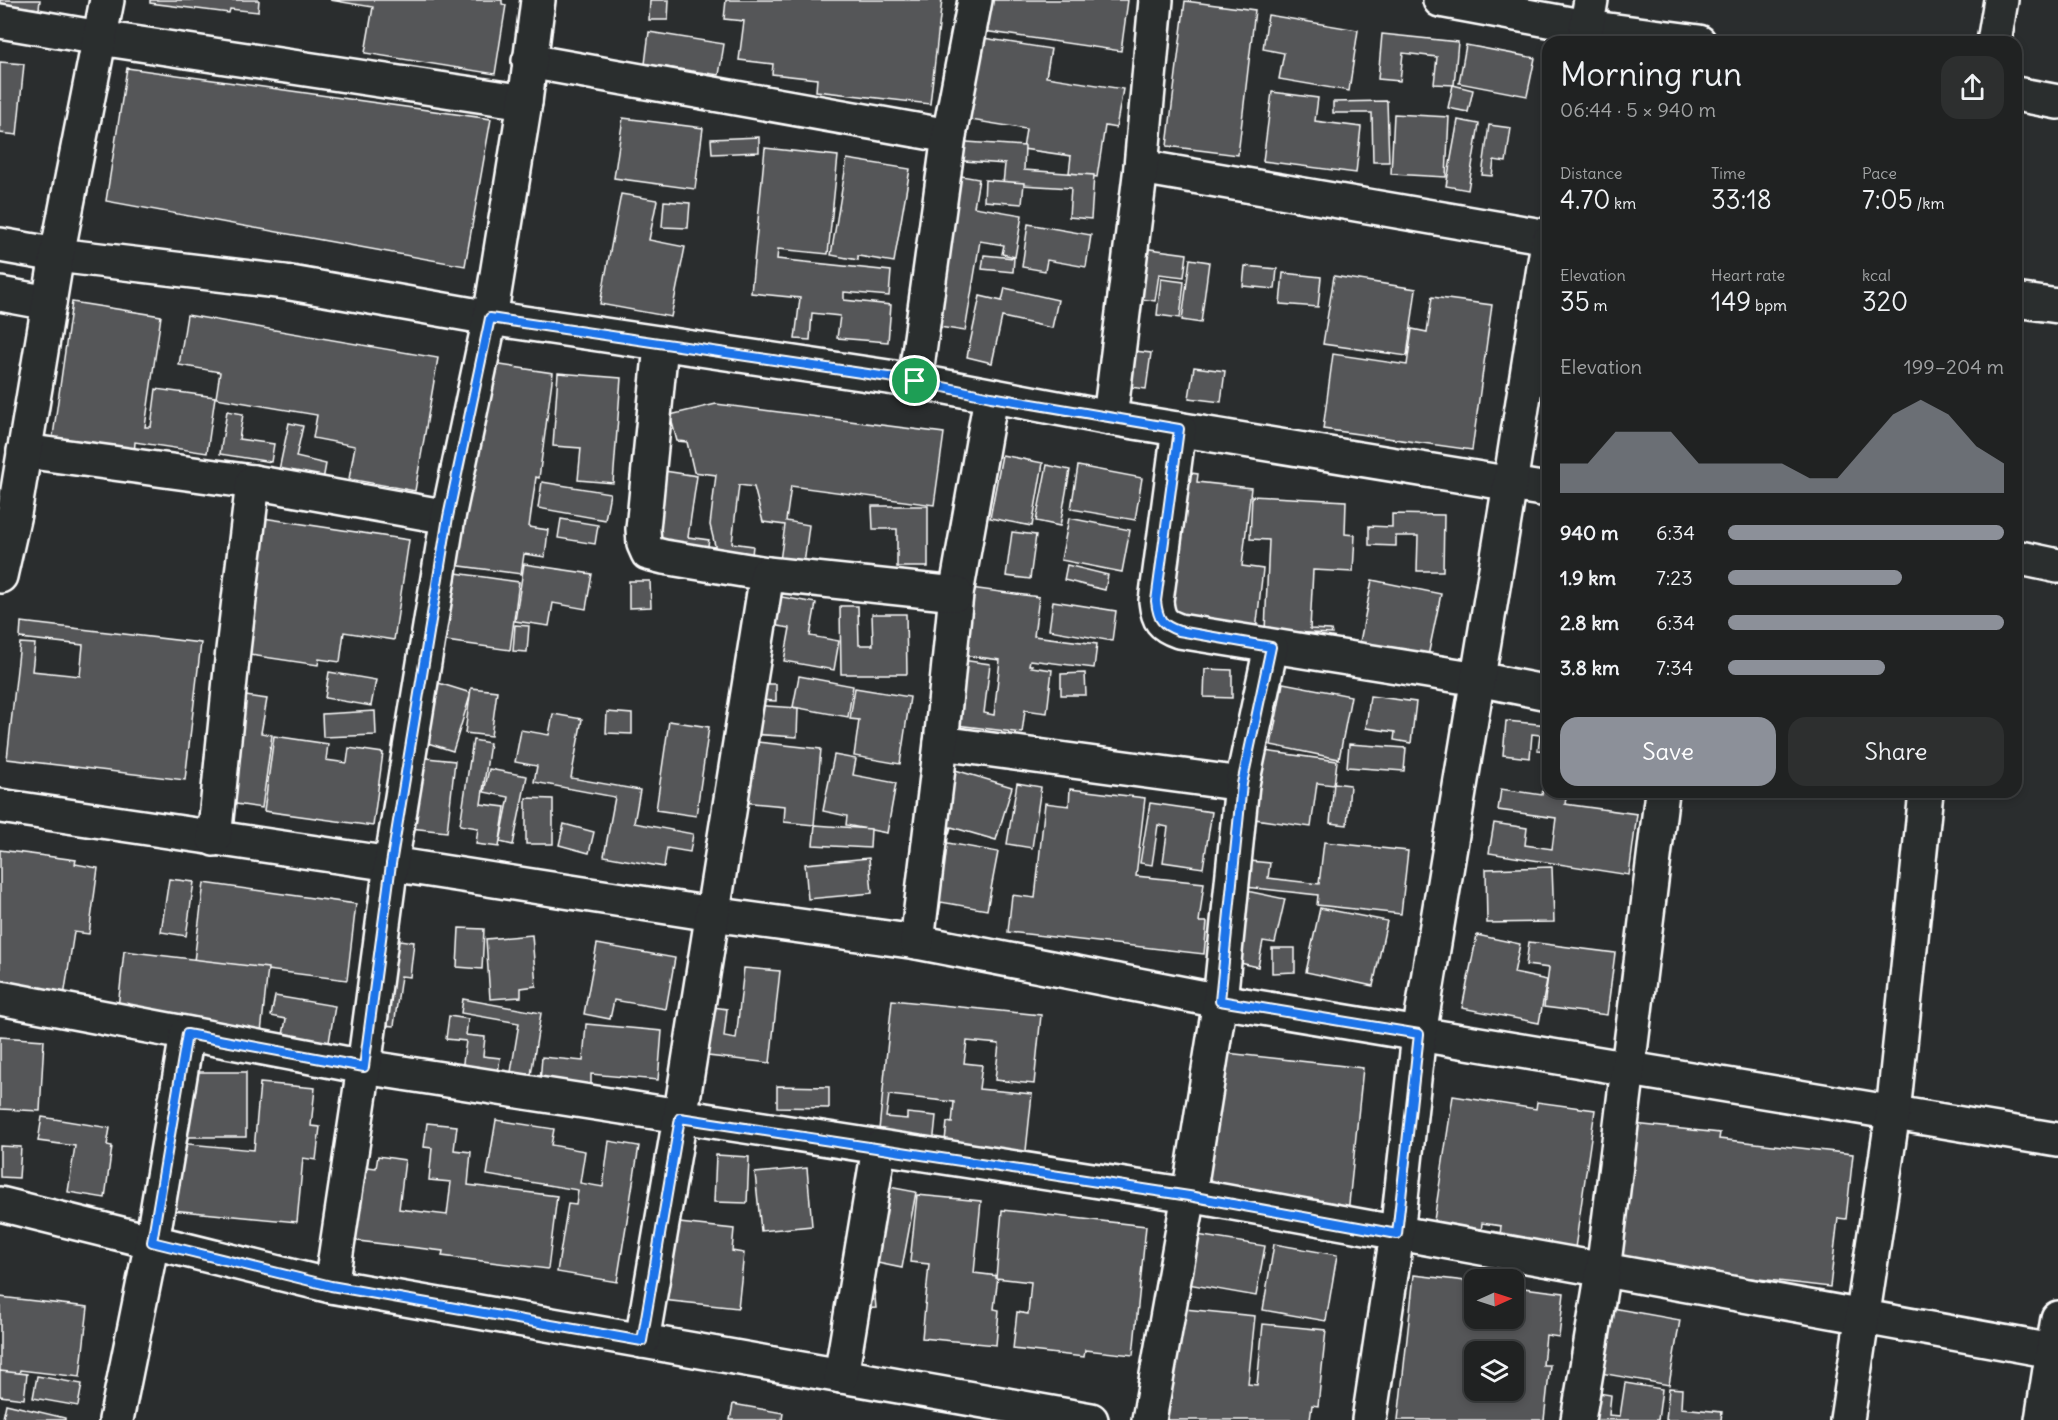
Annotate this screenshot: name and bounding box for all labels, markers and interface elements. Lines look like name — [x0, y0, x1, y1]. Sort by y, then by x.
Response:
text: Morning run — [1560, 53, 1742, 95]
button: share — [1941, 56, 2004, 119]
text: 06:44 · 5 × 940 m — [1560, 97, 1716, 122]
text: Distance — [1560, 163, 1622, 183]
text: Time — [1711, 163, 1746, 183]
text: Pace — [1862, 163, 1897, 183]
text: 4.70 — [1560, 183, 1610, 216]
text: 33:18 — [1711, 183, 1772, 216]
text: 7:05 — [1862, 183, 1913, 216]
text: km — [1610, 193, 1636, 213]
text: /km — [1913, 193, 1945, 213]
text: Elevation — [1560, 265, 1626, 285]
text: Heart rate — [1711, 265, 1785, 285]
text: kcal — [1862, 265, 1891, 285]
text: 35 — [1560, 285, 1590, 318]
text: 149 — [1711, 285, 1751, 318]
text: 320 — [1862, 285, 1908, 318]
text: m — [1590, 295, 1608, 315]
text: bpm — [1751, 295, 1787, 315]
text: Elevation — [1560, 354, 1642, 379]
text: 199–204 m — [1904, 354, 2004, 379]
pin — [889, 355, 940, 406]
icon: arrive — [898, 364, 931, 397]
text: 940 m — [1560, 520, 1619, 545]
text: 6:34 — [1656, 520, 1695, 545]
text: 1.9 km — [1560, 565, 1616, 590]
text: 7:23 — [1656, 565, 1693, 590]
text: 2.8 km — [1560, 610, 1619, 635]
text: 6:34 — [1656, 610, 1695, 635]
text: 3.8 km — [1560, 655, 1620, 680]
text: 7:34 — [1656, 655, 1693, 680]
button: Save — [1560, 717, 1776, 786]
button: Share — [1788, 717, 2004, 786]
north arrow — [1464, 1269, 1524, 1329]
map controls — [1464, 1269, 1524, 1401]
button: layers — [1464, 1341, 1524, 1401]

